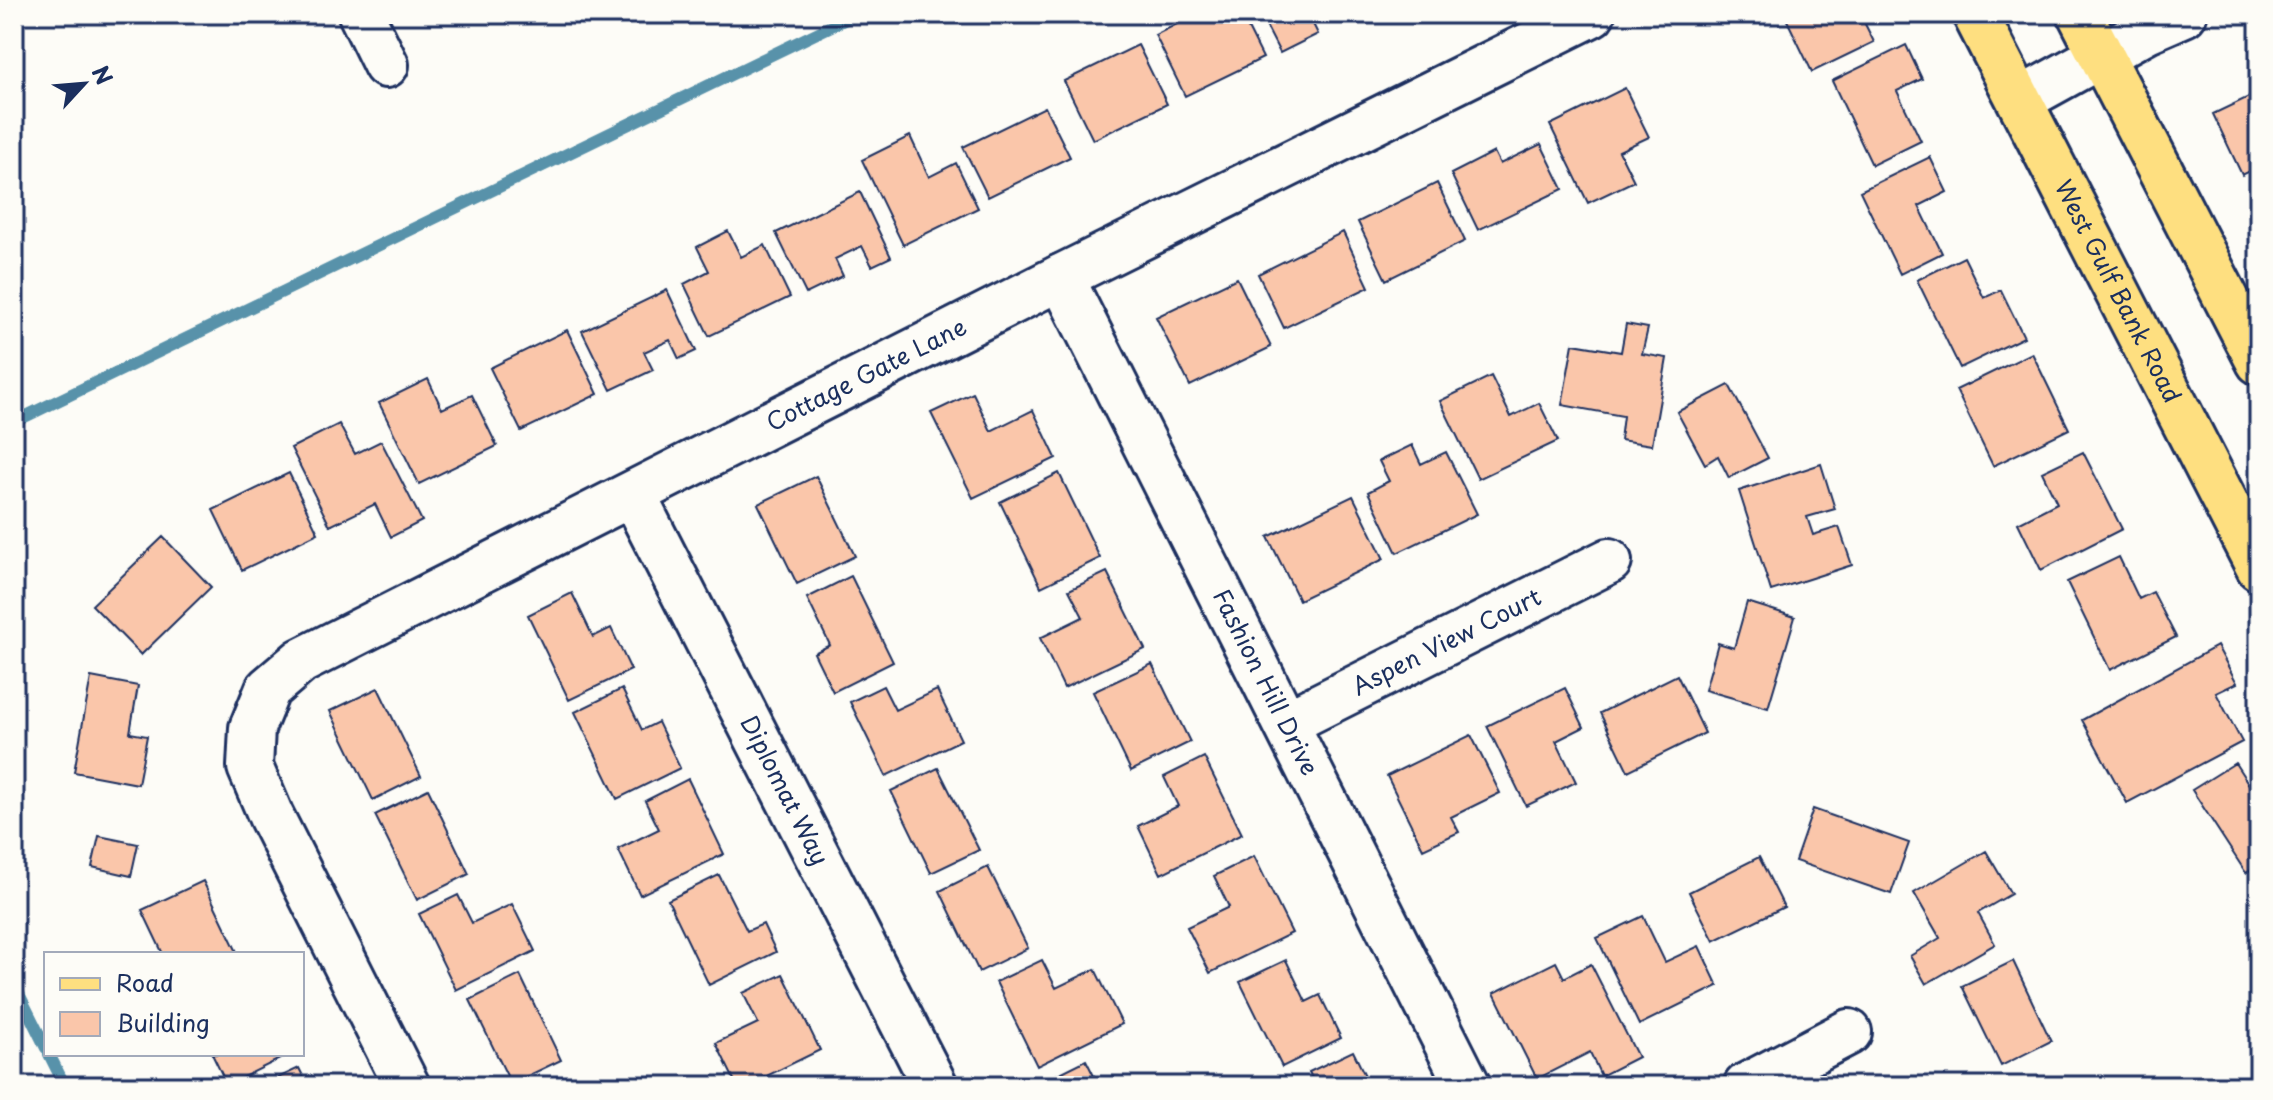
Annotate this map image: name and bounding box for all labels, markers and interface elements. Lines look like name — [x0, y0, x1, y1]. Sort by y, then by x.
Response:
north arrow — [44, 44, 124, 124]
text: N — [85, 60, 122, 90]
street label: West Gulf Bank Road — [2047, 173, 2191, 409]
street label: Cottage Gate Lane — [759, 308, 972, 439]
street label: Aspen View Court — [1345, 578, 1547, 703]
street label: Fashion Hill Drive — [1205, 582, 1329, 781]
street label: Diplomat Way — [732, 708, 839, 871]
legend — [44, 952, 304, 1056]
text: Road — [116, 964, 174, 1000]
text: Building — [116, 1004, 210, 1040]

